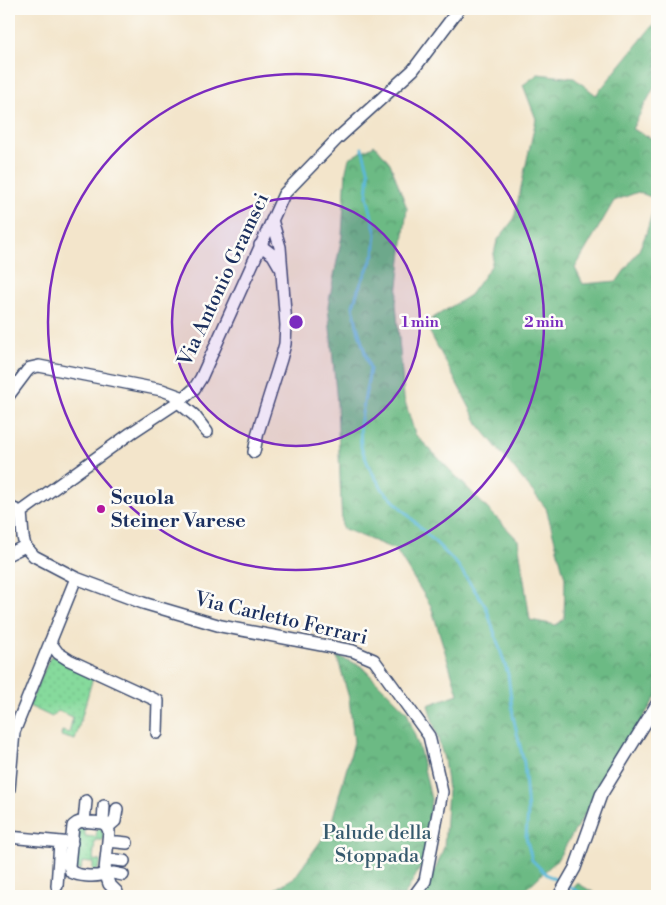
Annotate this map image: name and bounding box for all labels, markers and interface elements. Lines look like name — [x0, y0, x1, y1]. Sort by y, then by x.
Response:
street label: Via Antonio Gramsci — [173, 189, 275, 371]
centre of rings — [287, 313, 305, 331]
text: 1 min — [401, 313, 439, 332]
text: 2 min — [524, 313, 564, 332]
place label: Scuola Steiner Varese — [111, 486, 246, 534]
marker: Scuola Steiner Varese — [95, 503, 107, 515]
street label: Via Carletto Ferrari — [191, 587, 370, 651]
park label: Palude della Stoppada — [322, 821, 432, 869]

